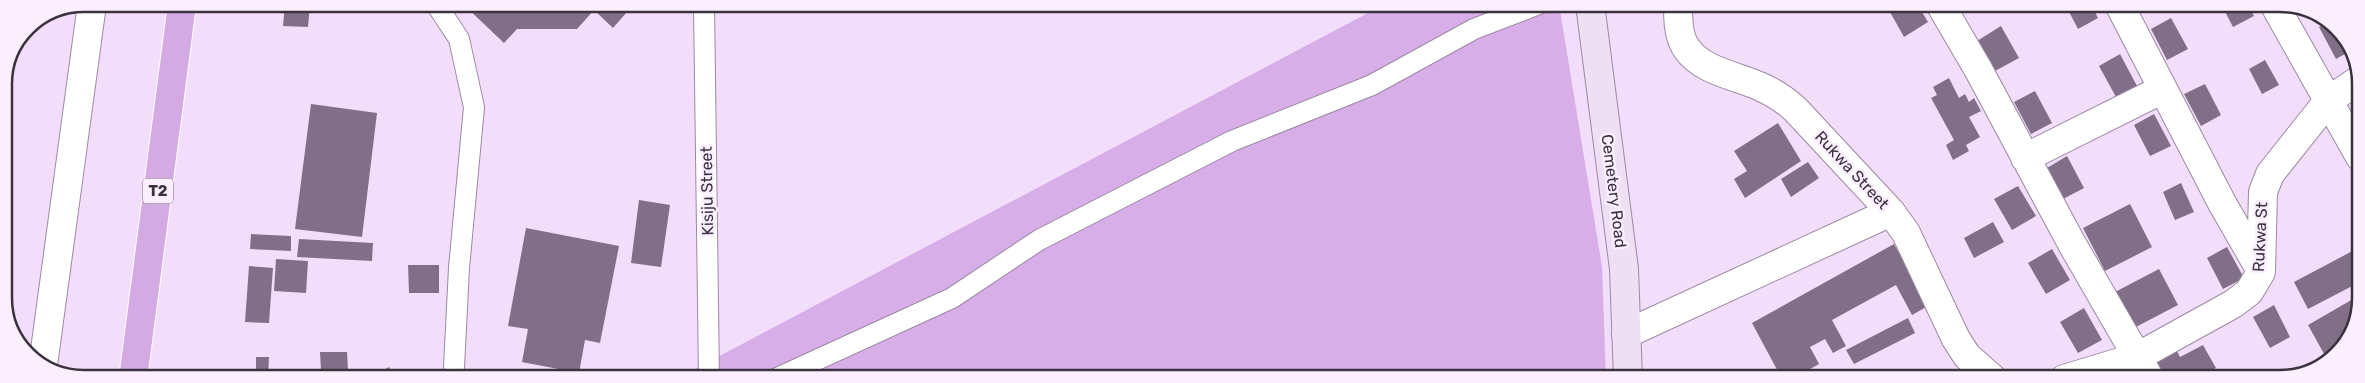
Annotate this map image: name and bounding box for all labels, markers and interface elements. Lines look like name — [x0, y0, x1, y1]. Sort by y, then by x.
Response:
street label: Rukwa Street — [1811, 127, 1893, 213]
street label: Cemetery Road — [1598, 133, 1630, 249]
street label: Kisiju Street — [697, 146, 717, 236]
road number: T2 — [143, 178, 173, 204]
street label: Rukwa St — [2249, 202, 2271, 272]

